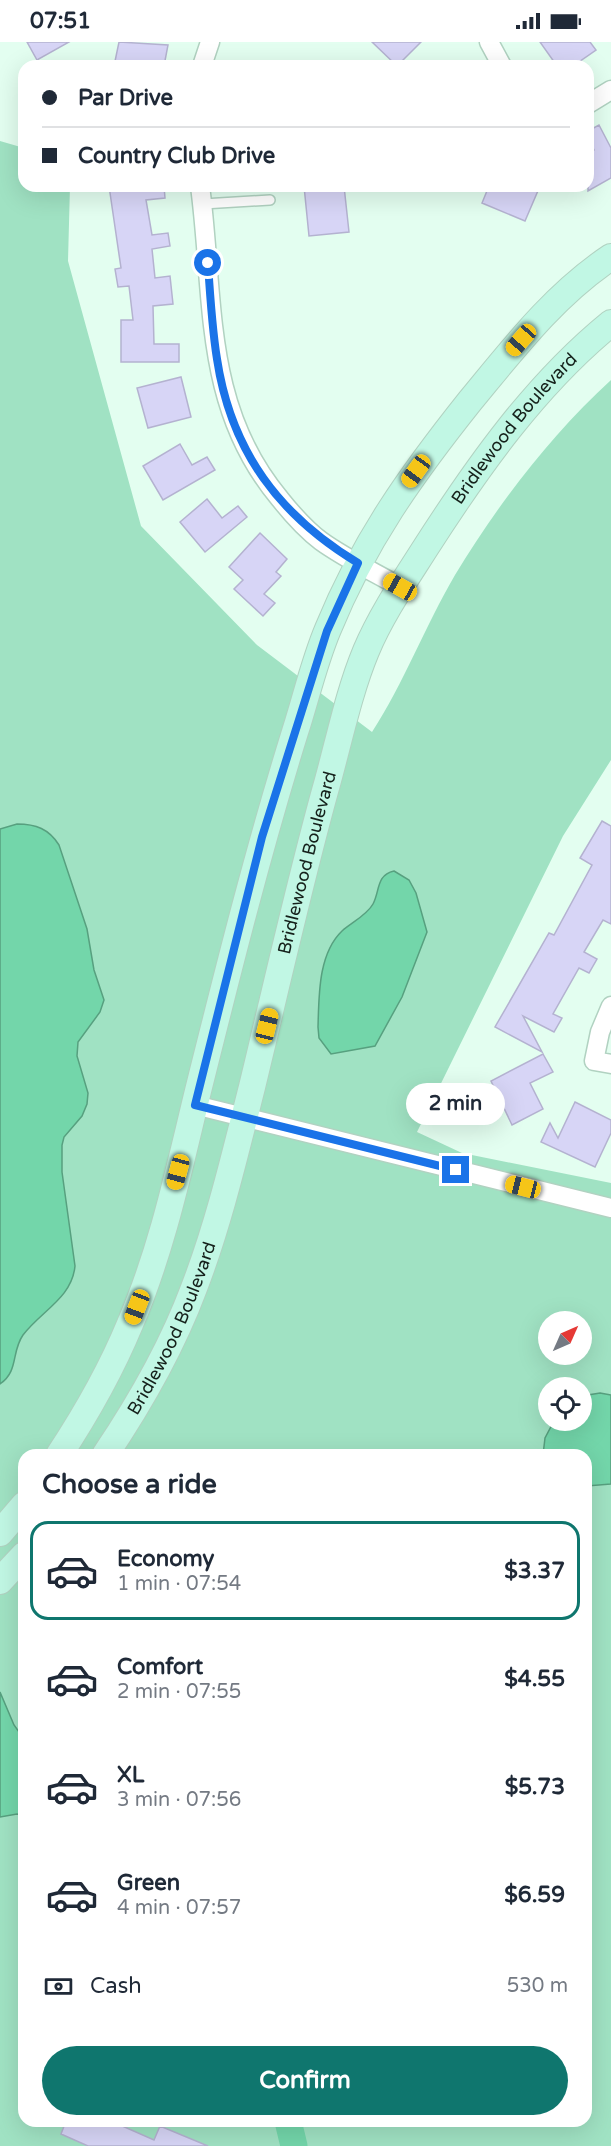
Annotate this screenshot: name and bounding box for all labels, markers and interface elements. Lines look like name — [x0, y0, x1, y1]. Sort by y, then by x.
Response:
text: 07:51 — [30, 8, 91, 34]
text: Par Drive — [78, 85, 173, 111]
text: Country Club Drive — [78, 143, 275, 169]
route start — [194, 249, 221, 276]
car — [502, 321, 540, 359]
street label: Bridlewood Boulevard — [446, 348, 582, 508]
car — [398, 451, 434, 491]
car — [380, 570, 420, 604]
street label: Bridlewood Boulevard — [273, 769, 341, 956]
car — [254, 1006, 280, 1046]
callout: 2 min — [406, 1083, 506, 1125]
text: 2 min — [429, 1092, 482, 1116]
car — [165, 1152, 191, 1192]
route end — [442, 1156, 469, 1183]
car — [503, 1174, 543, 1200]
street label: Bridlewood Boulevard — [123, 1239, 221, 1419]
car — [122, 1287, 152, 1327]
north arrow — [538, 1311, 592, 1365]
map controls — [538, 1311, 592, 1431]
button: locate — [538, 1377, 592, 1431]
text: Choose a ride — [42, 1468, 217, 1501]
icon: car — [45, 1544, 99, 1598]
text: Economy — [117, 1546, 214, 1572]
text: $3.37 — [504, 1558, 565, 1584]
text: 1 min · 07:54 — [117, 1572, 241, 1596]
icon: car — [45, 1652, 99, 1706]
text: Comfort — [117, 1654, 203, 1680]
text: $4.55 — [504, 1666, 565, 1692]
text: 2 min · 07:55 — [117, 1680, 241, 1704]
icon: car — [45, 1760, 99, 1814]
text: XL — [117, 1762, 144, 1788]
text: $5.73 — [505, 1774, 565, 1800]
text: 3 min · 07:56 — [117, 1788, 241, 1812]
icon: car — [45, 1868, 99, 1922]
text: Green — [117, 1870, 180, 1896]
text: $6.59 — [504, 1882, 565, 1908]
text: 4 min · 07:57 — [117, 1896, 241, 1920]
icon: cash — [42, 1970, 75, 2003]
text: Cash — [90, 1973, 142, 1999]
text: 530 m — [507, 1974, 568, 1998]
button: Confirm — [42, 2046, 568, 2115]

